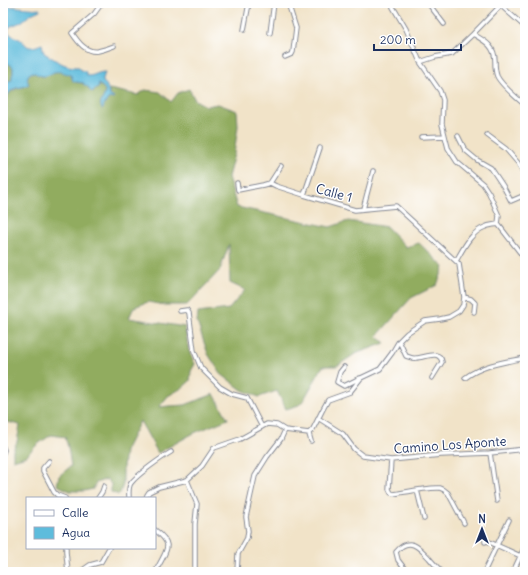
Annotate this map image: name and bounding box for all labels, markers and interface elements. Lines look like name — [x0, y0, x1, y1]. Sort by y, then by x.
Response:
scale bar — [374, 26, 461, 52]
text: 200 m — [380, 32, 416, 47]
street label: Calle 1 — [314, 180, 354, 206]
street label: Camino Los Aponte — [393, 433, 507, 457]
legend — [26, 497, 156, 549]
text: Calle — [62, 505, 89, 520]
north arrow — [462, 509, 502, 549]
text: N — [478, 512, 486, 526]
text: Agua — [62, 525, 90, 540]

